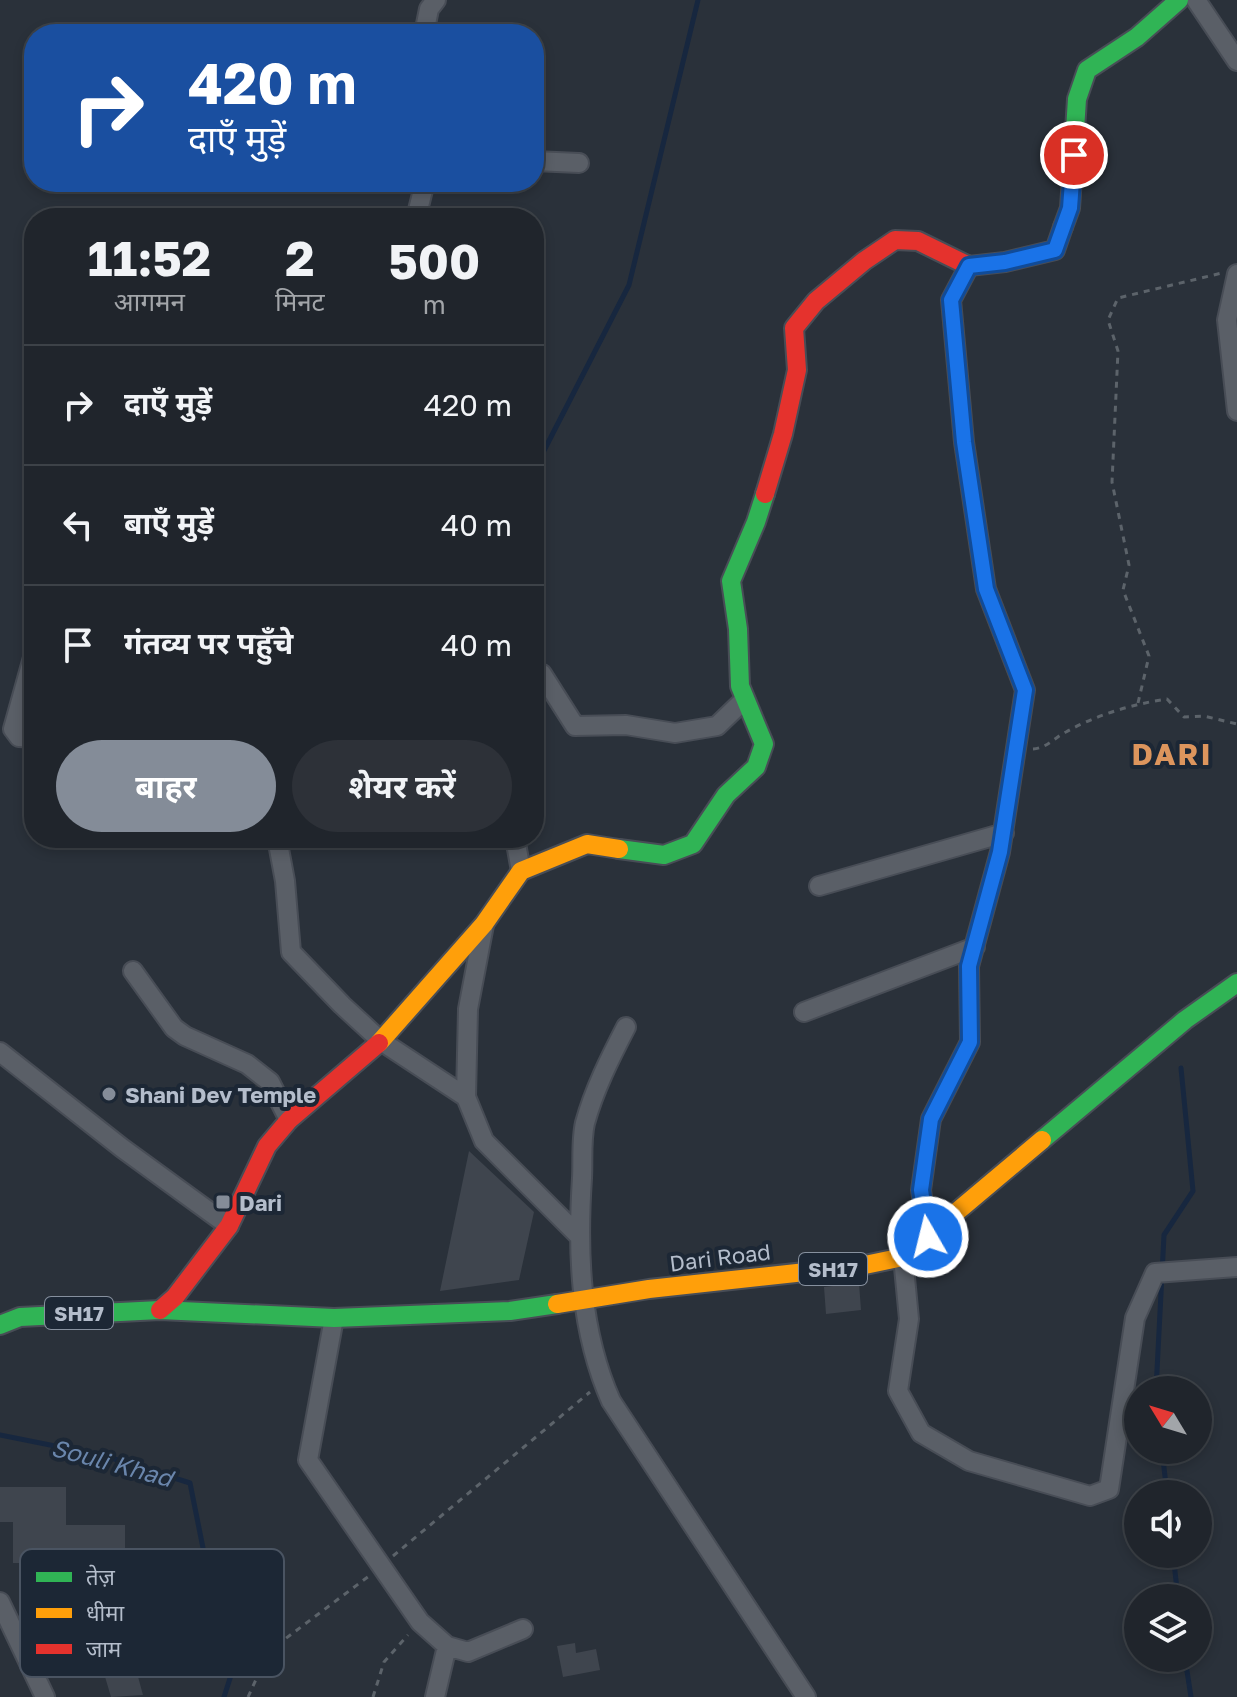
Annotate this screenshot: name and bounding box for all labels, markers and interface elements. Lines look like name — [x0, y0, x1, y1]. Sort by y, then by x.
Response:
text: 420 m — [188, 49, 357, 116]
icon: right — [56, 56, 160, 160]
text: दाएँ मुड़ें — [188, 117, 286, 160]
pin — [1040, 121, 1108, 189]
icon: arrive — [1052, 133, 1096, 177]
text: 11:52 — [88, 229, 211, 287]
text: 2 — [285, 229, 314, 287]
text: 500 — [389, 232, 480, 290]
text: आगमन — [114, 286, 185, 317]
text: मिनट — [275, 286, 325, 317]
text: m — [423, 289, 446, 320]
icon: right — [56, 383, 100, 427]
text: दाएँ मुड़ें — [124, 385, 212, 421]
text: 420 m — [424, 387, 512, 423]
icon: left — [56, 503, 100, 547]
text: बाएँ मुड़ें — [124, 505, 214, 541]
text: 40 m — [441, 507, 512, 543]
icon: arrive — [56, 623, 100, 667]
text: गंतव्य पर पहुँचे — [124, 625, 293, 661]
text: 40 m — [441, 627, 512, 663]
district label: DARI — [1131, 736, 1213, 772]
button: बाहर — [56, 740, 276, 832]
button: शेयर करें — [292, 740, 512, 832]
place label: Shani Dev Temple — [125, 1081, 316, 1108]
marker: Shani Dev Temple — [100, 1085, 118, 1103]
place label: Dari — [239, 1189, 282, 1216]
marker: Dari — [214, 1193, 232, 1211]
position arrow — [886, 1195, 970, 1279]
street label: Dari Road — [668, 1237, 772, 1277]
road number: SH17 — [799, 1253, 867, 1285]
road number: SH17 — [45, 1297, 113, 1329]
north arrow — [1124, 1376, 1212, 1464]
map controls — [1124, 1376, 1212, 1672]
water label: Souli Khad — [48, 1432, 179, 1493]
button: sound — [1124, 1480, 1212, 1568]
legend — [20, 1549, 284, 1677]
text: तेज़ — [86, 1563, 116, 1590]
button: layers — [1124, 1584, 1212, 1672]
text: धीमा — [86, 1599, 124, 1626]
text: जाम — [86, 1635, 122, 1662]

